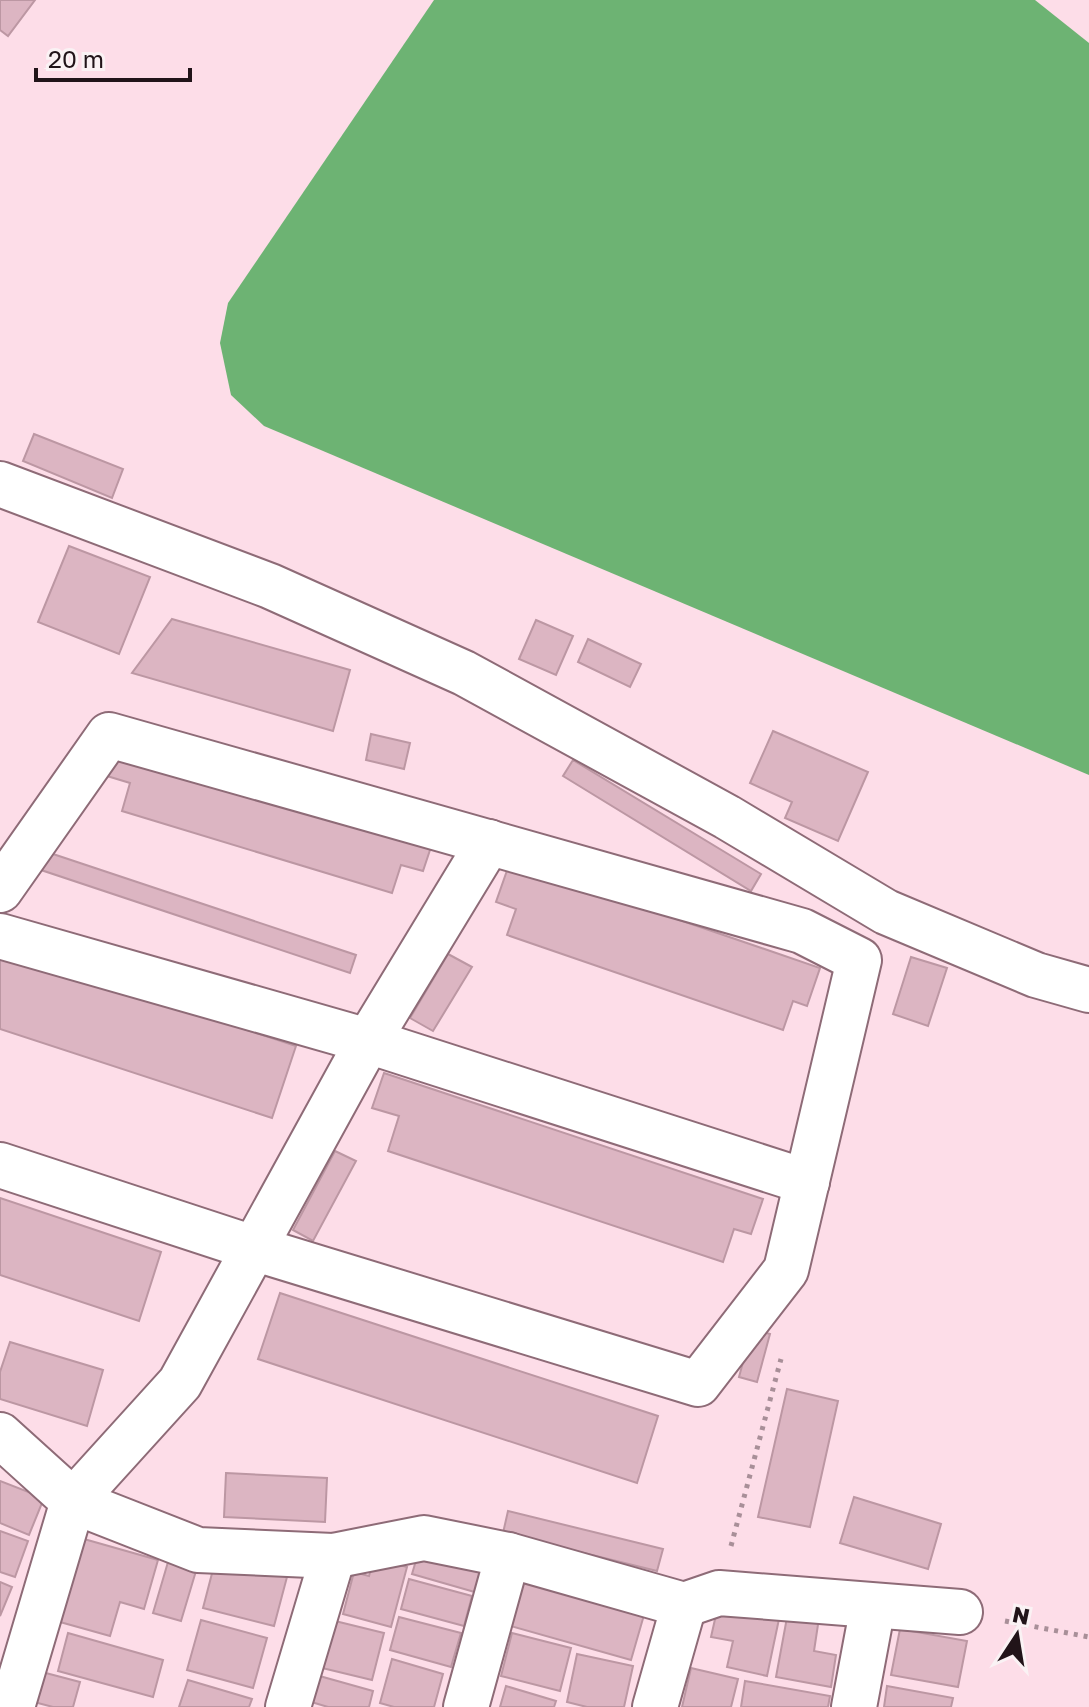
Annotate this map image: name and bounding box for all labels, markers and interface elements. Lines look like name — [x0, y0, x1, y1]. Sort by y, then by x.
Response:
scale bar — [36, 32, 190, 82]
text: 20 m — [48, 44, 104, 73]
north arrow — [977, 1595, 1057, 1675]
text: N — [1010, 1600, 1032, 1630]

